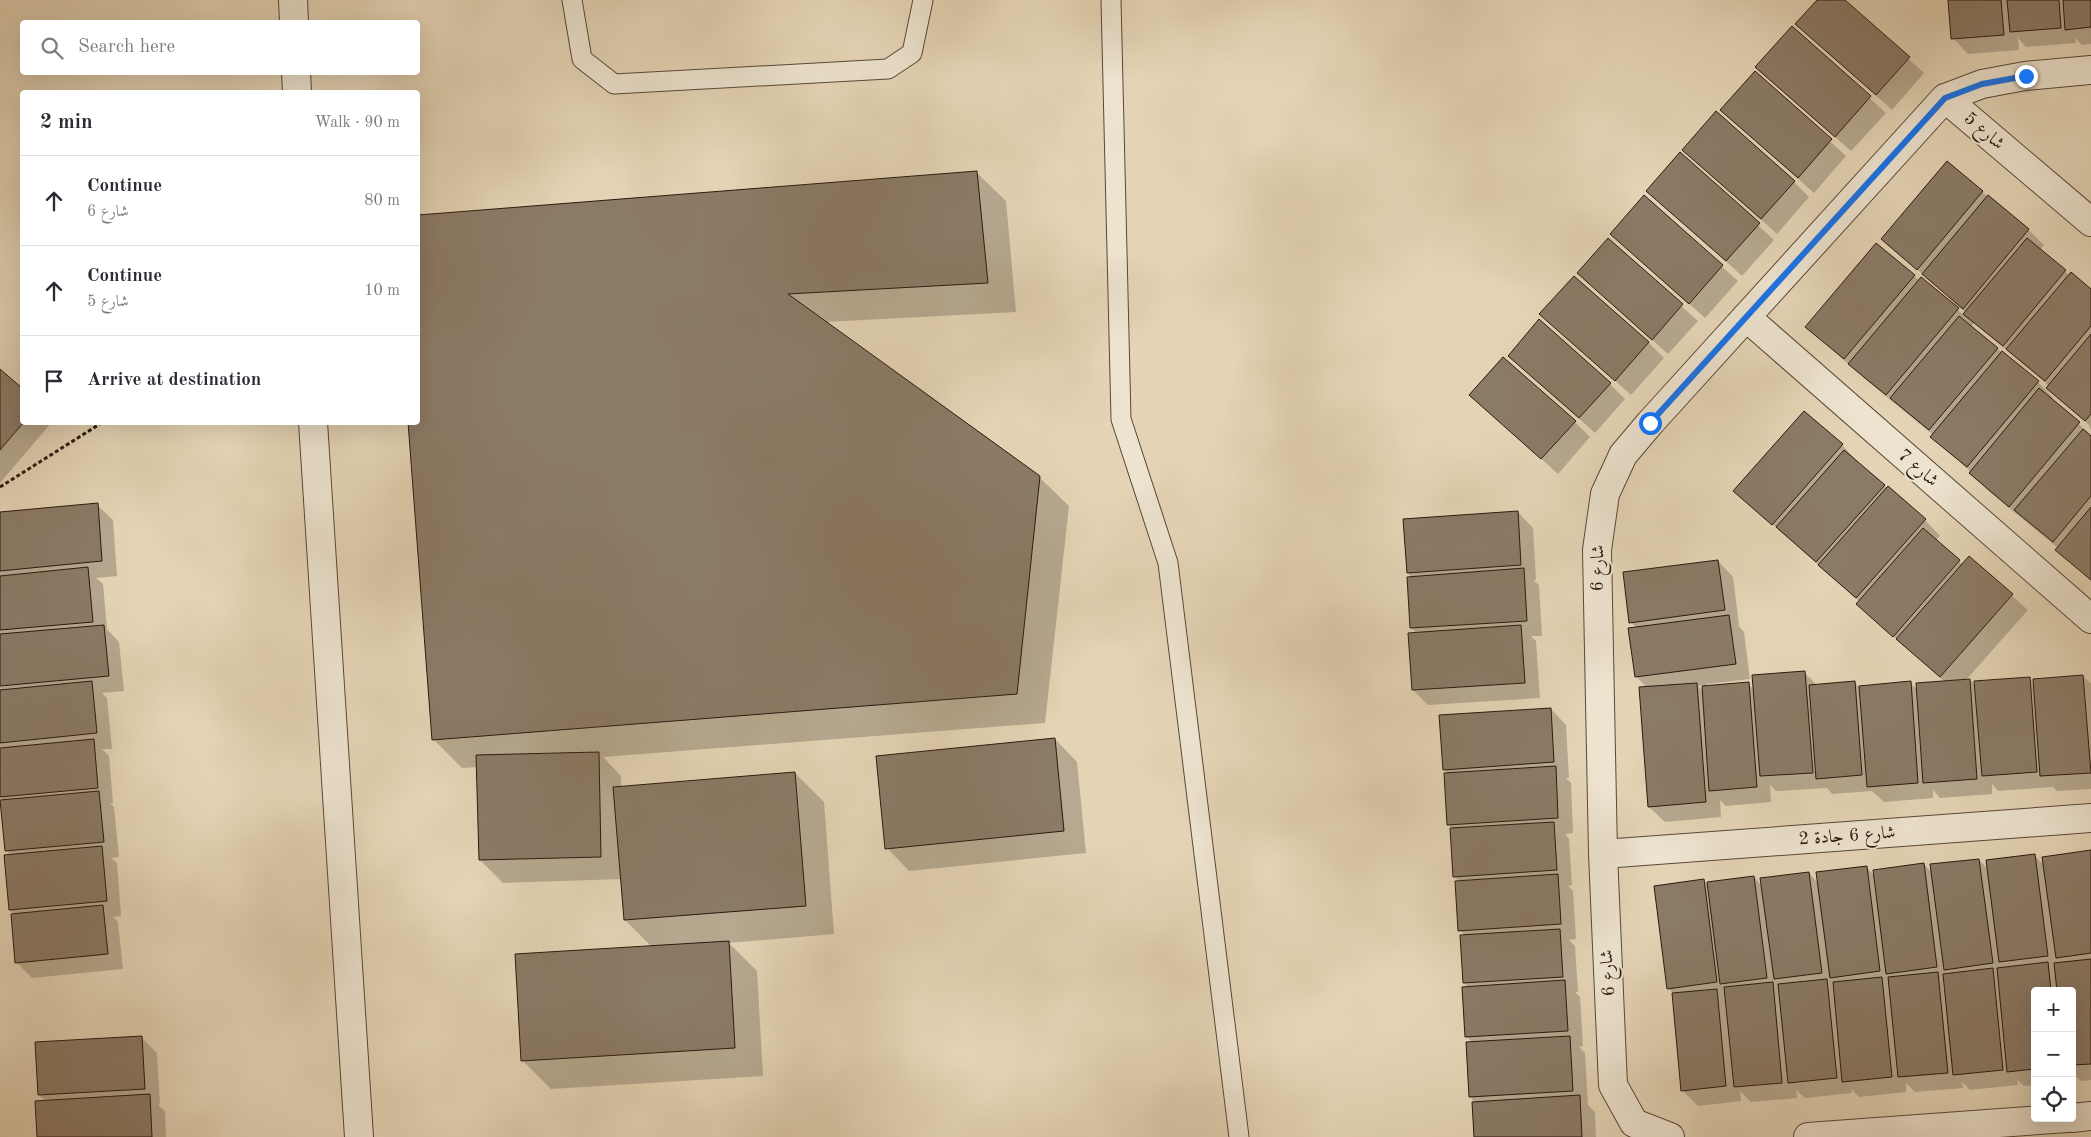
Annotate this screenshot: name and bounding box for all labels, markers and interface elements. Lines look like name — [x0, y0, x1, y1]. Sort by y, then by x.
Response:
search box — [20, 20, 420, 75]
icon: search — [38, 34, 66, 62]
text: Search here — [78, 38, 175, 57]
route end — [2015, 65, 2038, 88]
street label: شارع 5 — [1957, 109, 2008, 157]
text: 2 min — [40, 112, 93, 133]
text: Walk · 90 m — [314, 115, 400, 131]
text: Continue — [87, 177, 162, 196]
icon: ahead — [40, 187, 68, 215]
text: 80 m — [364, 193, 400, 209]
text: شارع 6 — [87, 204, 129, 220]
text: Continue — [87, 267, 162, 286]
icon: ahead — [40, 277, 68, 305]
text: 10 m — [364, 283, 400, 299]
text: شارع 5 — [87, 294, 129, 310]
icon: arrive — [40, 367, 68, 395]
text: Arrive at destination — [87, 371, 261, 390]
route start — [1639, 412, 1662, 435]
street label: شارع 7 — [1891, 446, 1942, 494]
street label: شارع 6 — [1589, 544, 1612, 592]
street label: شارع 6 جادة 2 — [1798, 824, 1896, 853]
street label: شارع 6 — [1598, 949, 1623, 997]
map controls — [2031, 987, 2076, 1122]
button: + — [2031, 987, 2076, 1032]
button: − — [2031, 1032, 2076, 1077]
button: locate — [2031, 1077, 2076, 1122]

